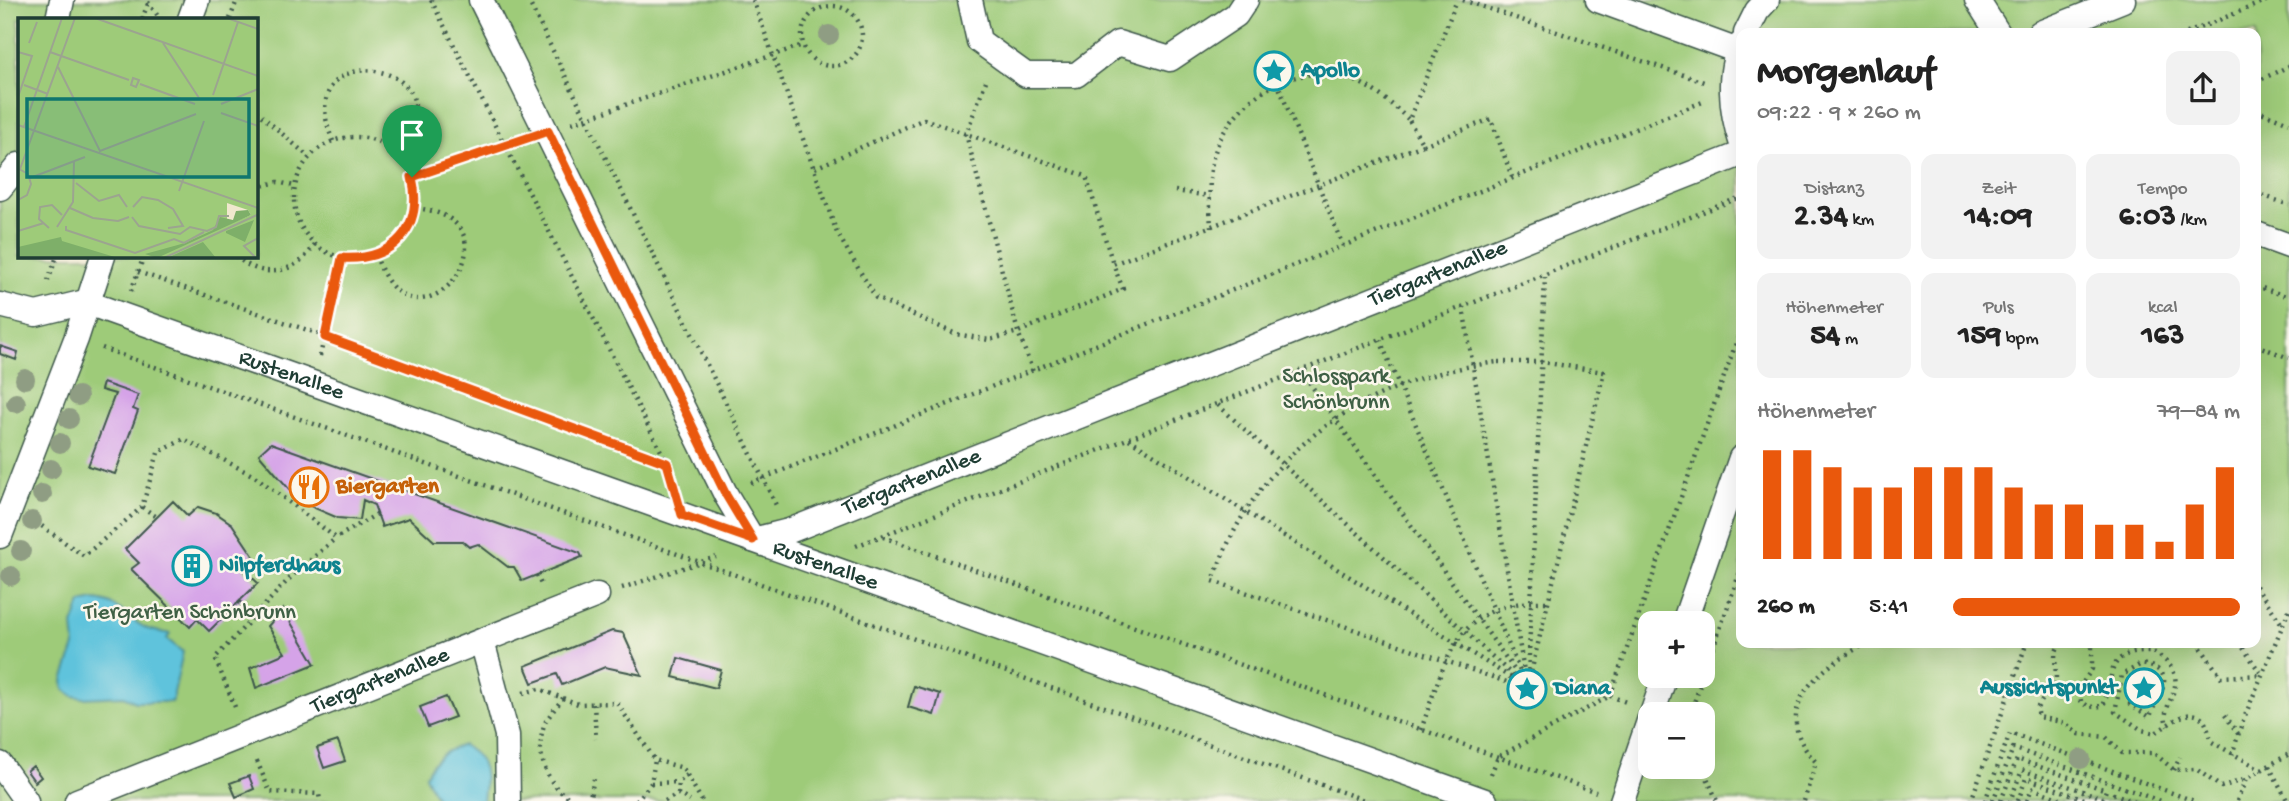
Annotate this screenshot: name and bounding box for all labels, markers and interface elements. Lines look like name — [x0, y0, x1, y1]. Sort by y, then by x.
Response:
inset map — [18, 18, 257, 257]
place icon: Apollo — [1253, 50, 1295, 92]
button: share — [2166, 51, 2240, 125]
text: Morgenlauf — [1757, 52, 1935, 96]
place label: Apollo — [1300, 58, 1360, 85]
text: 09:22 · 9 × 260 m — [1757, 100, 1921, 127]
pin — [382, 105, 442, 177]
icon: arrive — [393, 116, 431, 154]
text: Distanz — [1805, 178, 1864, 201]
text: Zeit — [1982, 178, 2015, 201]
text: Tempo — [2138, 178, 2188, 201]
text: 2.34 — [1794, 201, 1848, 236]
text: 14:09 — [1965, 201, 2032, 236]
text: 6:03 — [2119, 201, 2176, 236]
text: km — [1848, 209, 1874, 232]
text: /km — [2176, 209, 2207, 232]
street label: Tiergartenallee — [1363, 234, 1512, 314]
text: Höhenmeter — [1785, 297, 1883, 320]
text: Puls — [1983, 297, 2014, 320]
text: kcal — [2148, 297, 2178, 320]
text: 54 — [1810, 320, 1840, 355]
text: 159 — [1958, 320, 2001, 355]
text: 163 — [2141, 320, 2184, 355]
text: m — [1840, 328, 1858, 351]
text: bpm — [2001, 328, 2039, 351]
street label: Rustenallee — [235, 344, 349, 407]
park label: Schlosspark Schönbrunn — [1282, 364, 1392, 417]
text: Höhenmeter — [1757, 399, 1875, 426]
text: 79–84 m — [2157, 399, 2240, 426]
street label: Tiergartenallee — [837, 442, 986, 523]
restaurant icon: Biergarten — [288, 466, 330, 508]
place label: Biergarten — [335, 474, 440, 501]
street label: Rustenallee — [769, 535, 883, 597]
building icon: Nilpferdhaus — [171, 545, 213, 587]
place label: Nilpferdhaus — [219, 553, 342, 580]
text: 260 m — [1757, 594, 1815, 621]
text: 5:41 — [1869, 594, 1909, 621]
park label: Tiergarten Schönbrunn — [82, 600, 296, 627]
map controls — [1638, 611, 1715, 779]
button: + — [1638, 611, 1715, 688]
street label: Tiergartenallee — [305, 641, 454, 721]
place icon: Aussichtspunkt — [2123, 667, 2165, 709]
place icon: Diana — [1506, 668, 1548, 710]
place label: Aussichtspunkt — [1979, 675, 2120, 702]
place label: Diana — [1552, 676, 1612, 703]
button: − — [1638, 702, 1715, 779]

